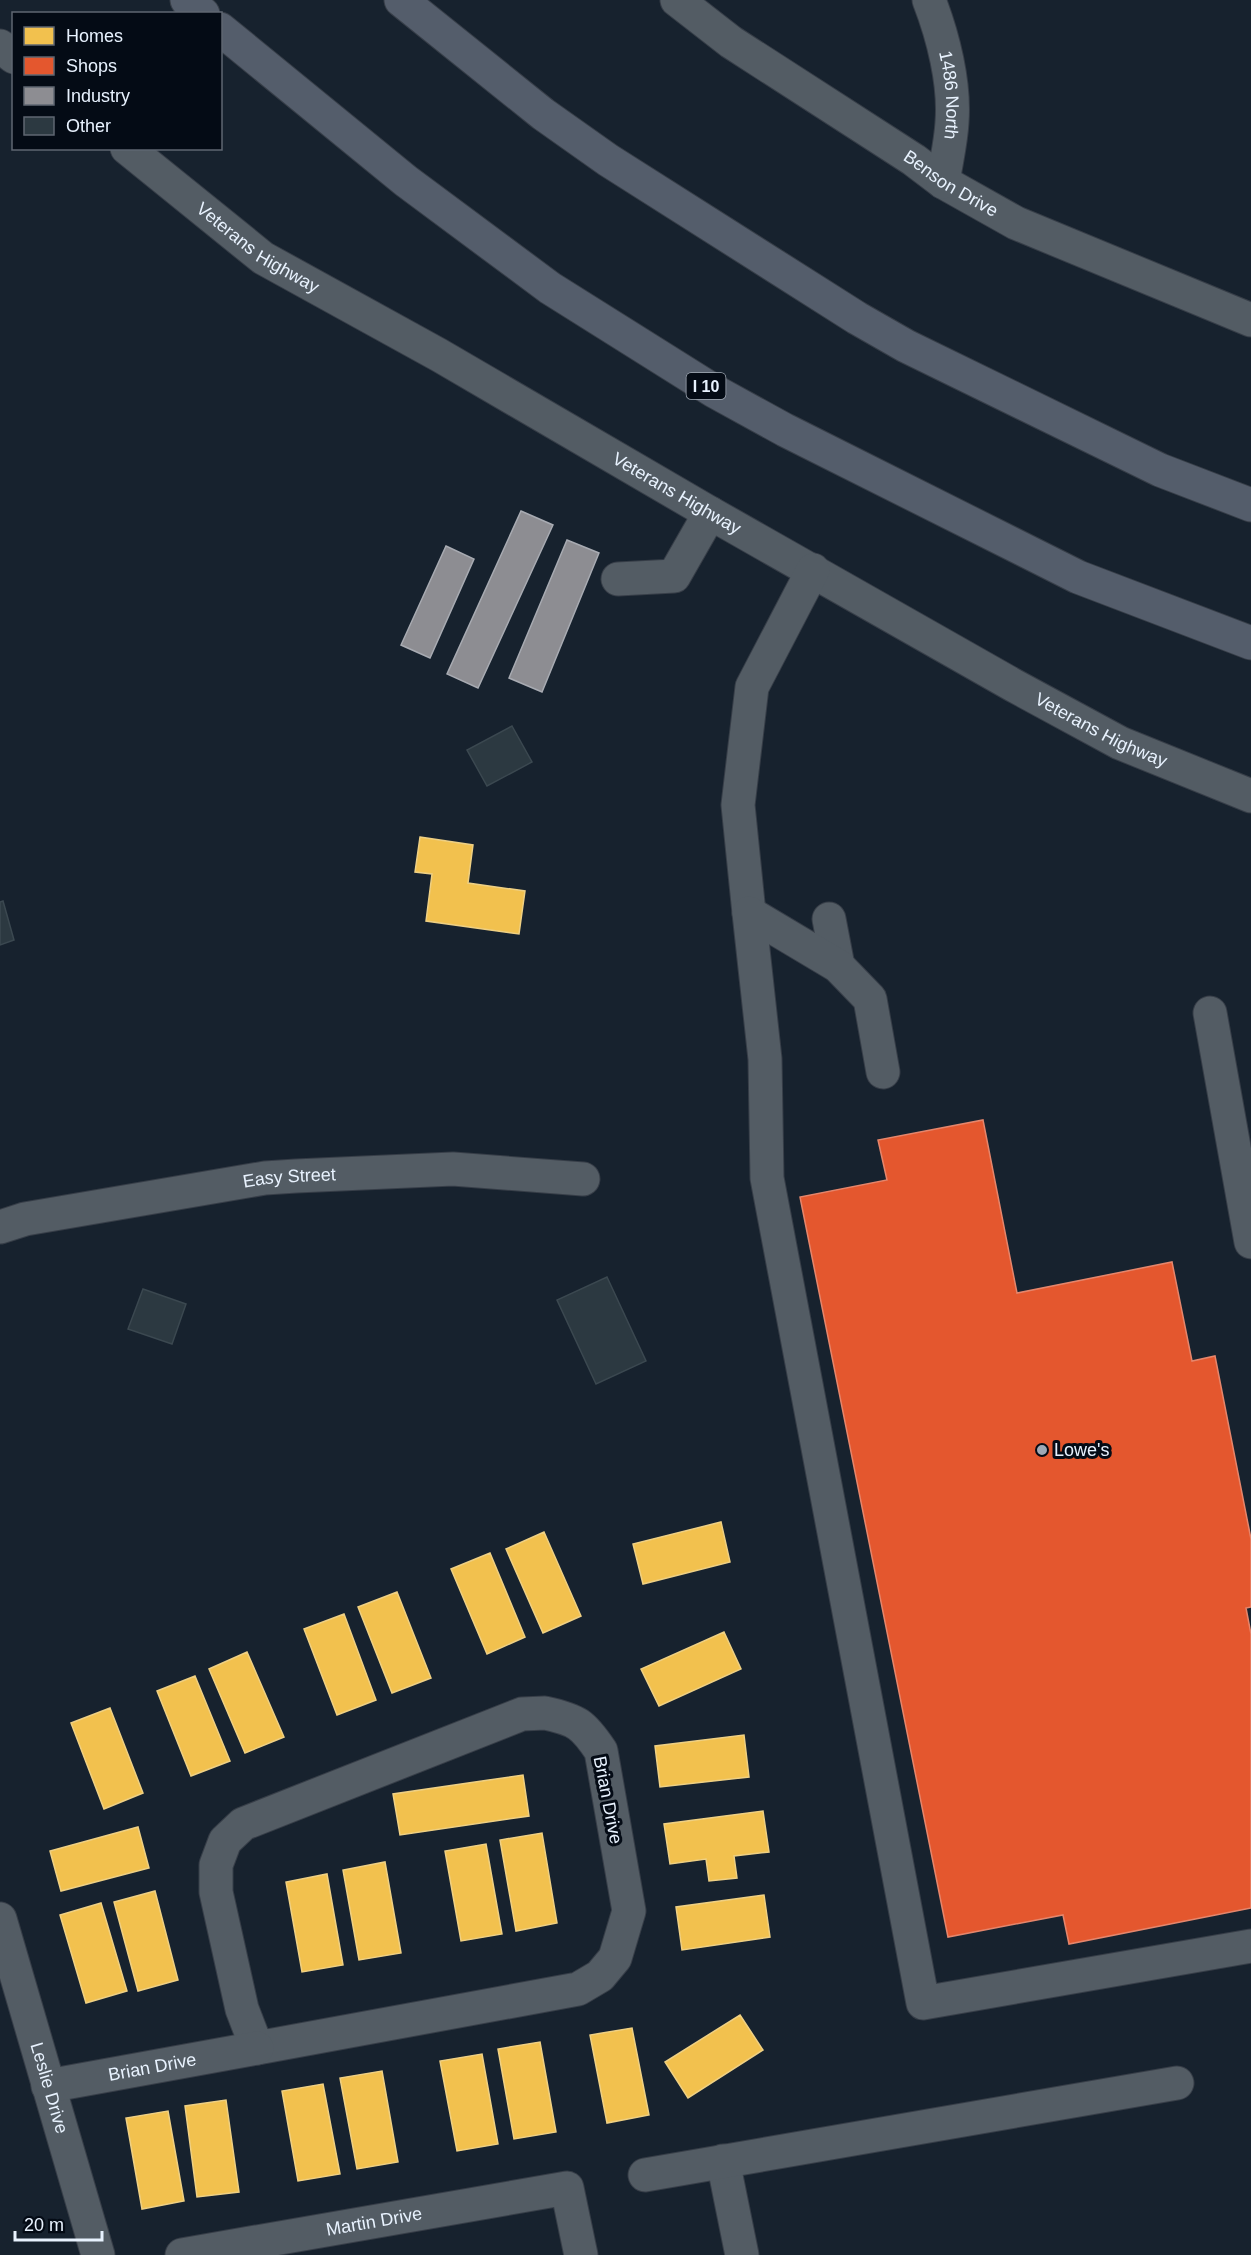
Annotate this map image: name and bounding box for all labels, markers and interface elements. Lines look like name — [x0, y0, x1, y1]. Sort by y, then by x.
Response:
legend — [12, 12, 222, 150]
text: Homes — [66, 26, 123, 46]
street label: 1486 North — [935, 49, 963, 141]
text: Shops — [66, 56, 117, 76]
text: Industry — [66, 86, 130, 106]
text: Other — [66, 116, 111, 136]
street label: Benson Drive — [900, 146, 1002, 221]
street label: Veterans Highway — [193, 198, 323, 297]
road number: I 10 — [686, 373, 726, 399]
street label: Veterans Highway — [609, 448, 745, 538]
street label: Veterans Highway — [1031, 689, 1170, 771]
street label: Easy Street — [241, 1164, 336, 1192]
place label: Lowe's — [1054, 1440, 1109, 1460]
marker: Lowe's — [1035, 1443, 1049, 1457]
street label: Brian Drive — [590, 1754, 626, 1846]
street label: Leslie Drive — [27, 2040, 72, 2136]
street label: Brian Drive — [107, 2049, 198, 2085]
street label: Martin Drive — [325, 2203, 424, 2240]
scale bar — [15, 2204, 102, 2242]
text: 20 m — [24, 2215, 64, 2235]

